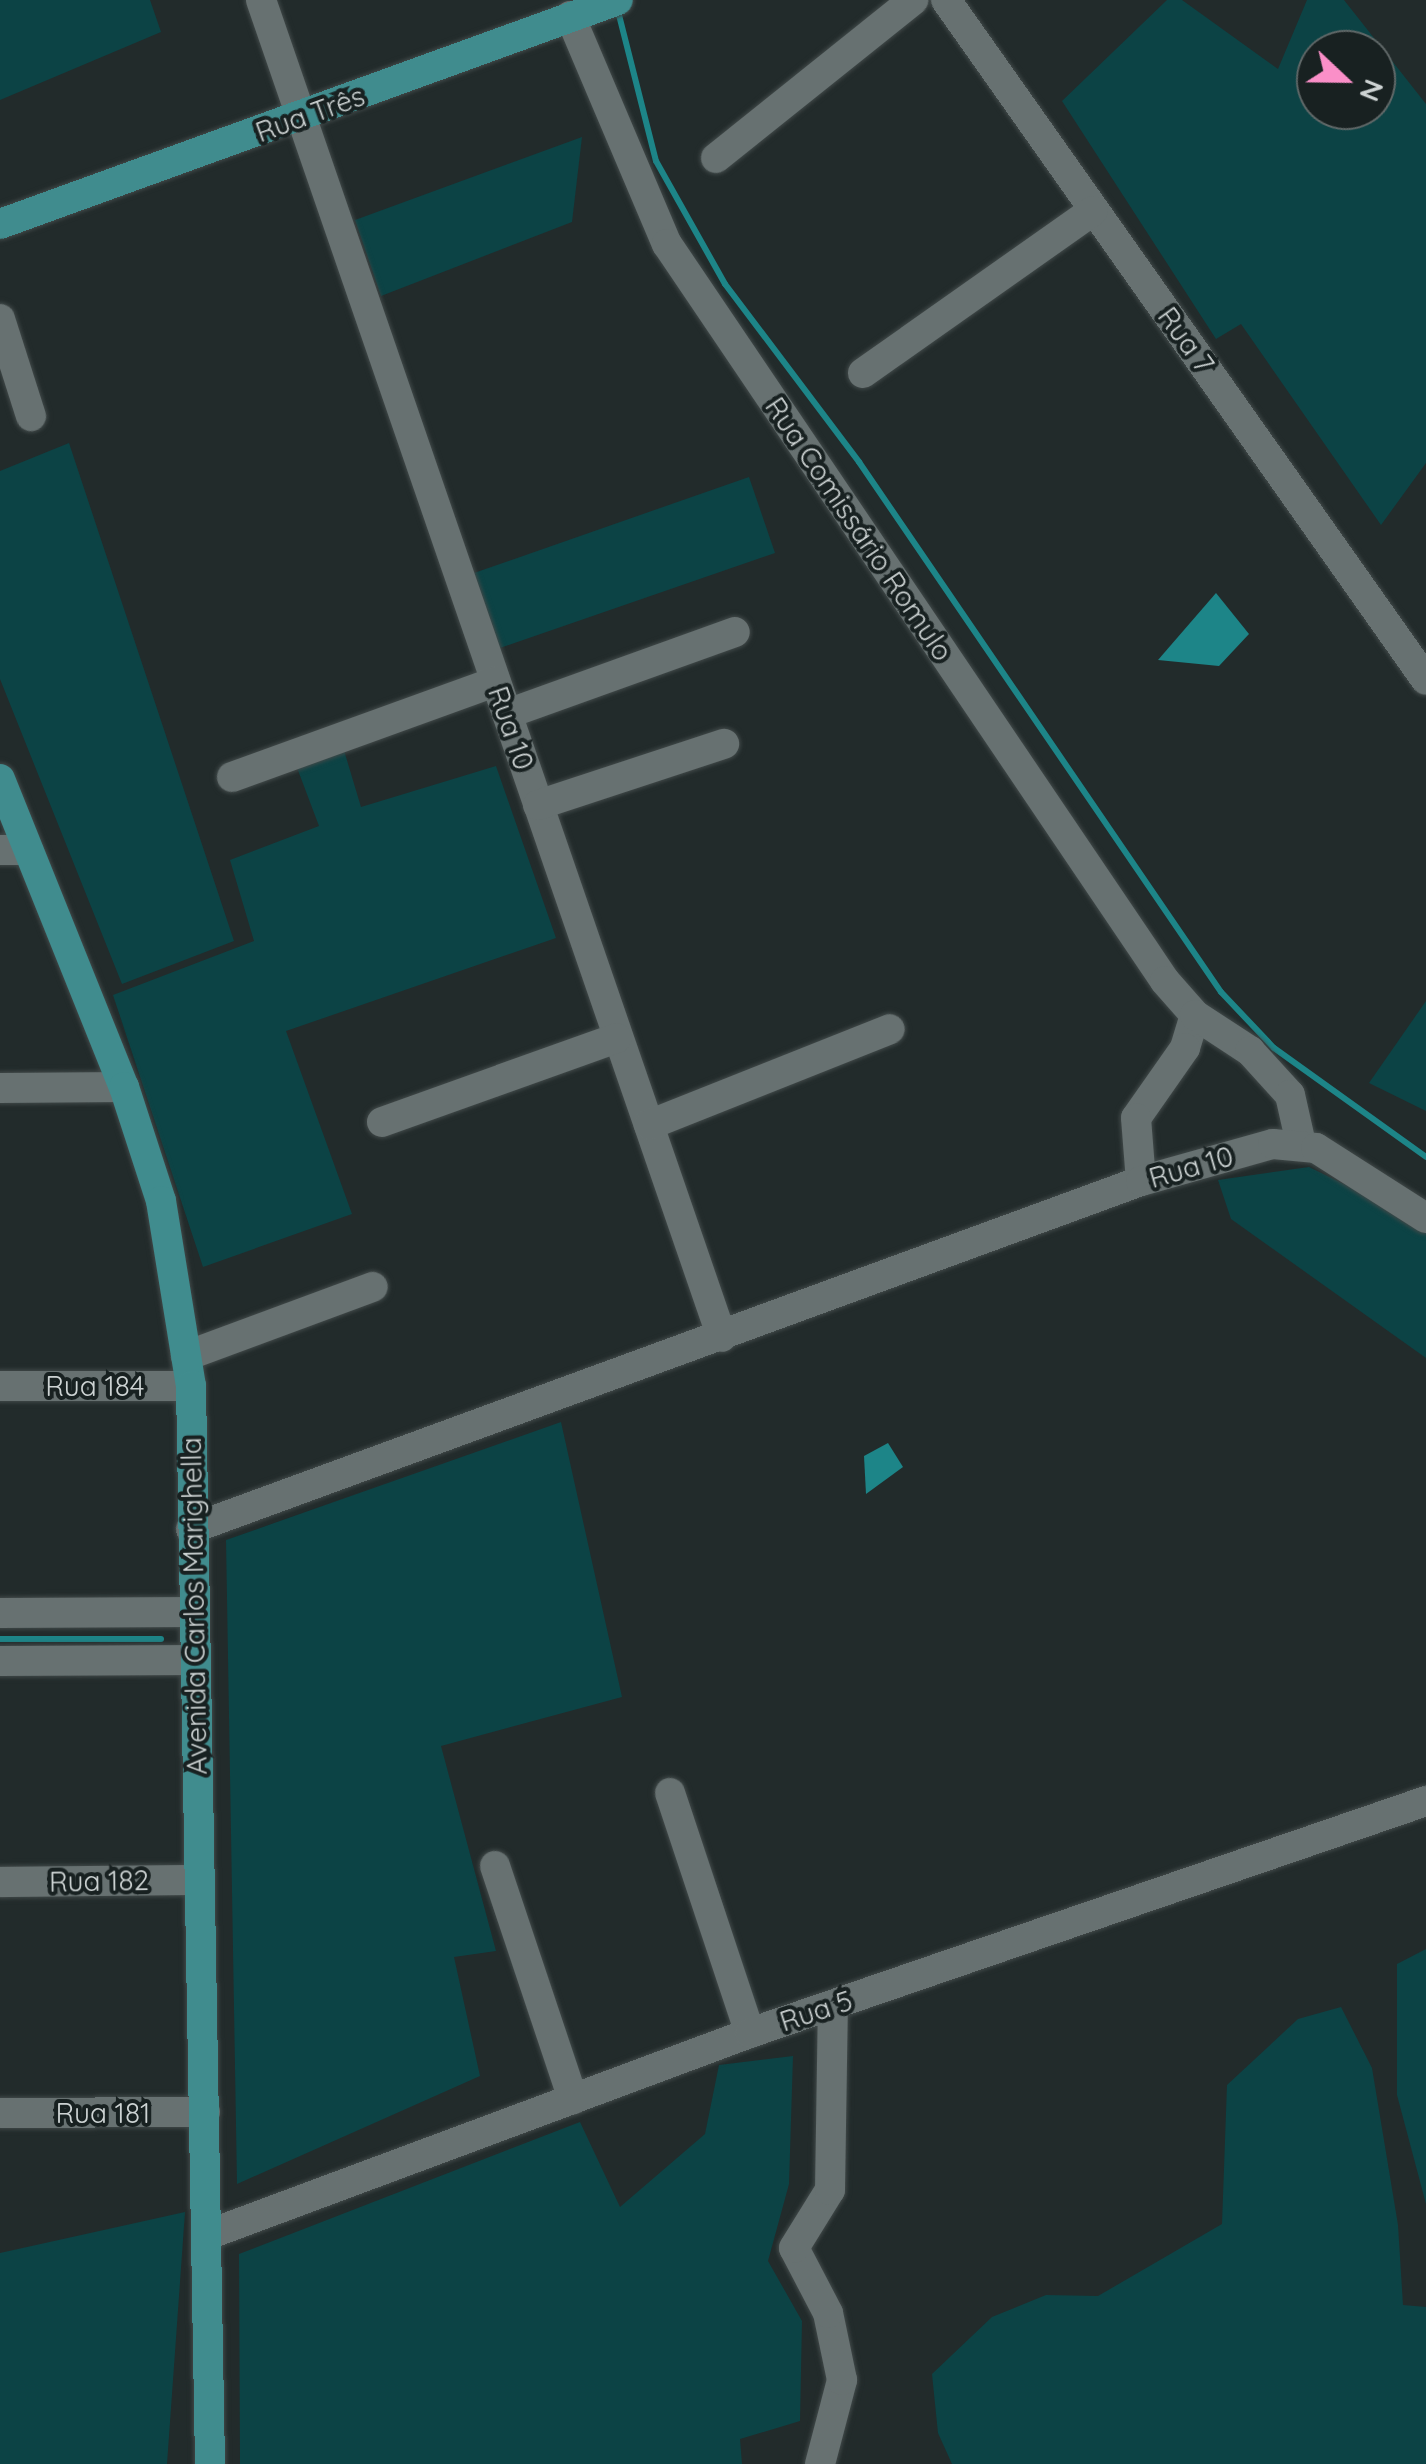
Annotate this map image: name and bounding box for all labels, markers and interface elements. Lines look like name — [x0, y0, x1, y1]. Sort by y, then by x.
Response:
north arrow — [1296, 30, 1396, 130]
text: N — [1352, 75, 1393, 107]
street label: Rua Três — [251, 79, 369, 149]
street label: Rua 7 — [1151, 300, 1221, 380]
street label: Rua Comissário Romulo — [758, 391, 960, 667]
street label: Rua 10 — [481, 682, 541, 774]
street label: Rua 10 — [1145, 1139, 1237, 1195]
street label: Rua 184 — [45, 1369, 145, 1403]
street label: Avenida Carlos Marighella — [174, 1437, 214, 1775]
street label: Rua 182 — [49, 1863, 149, 1899]
street label: Rua 5 — [775, 1984, 857, 2038]
street label: Rua 181 — [56, 2096, 150, 2130]

